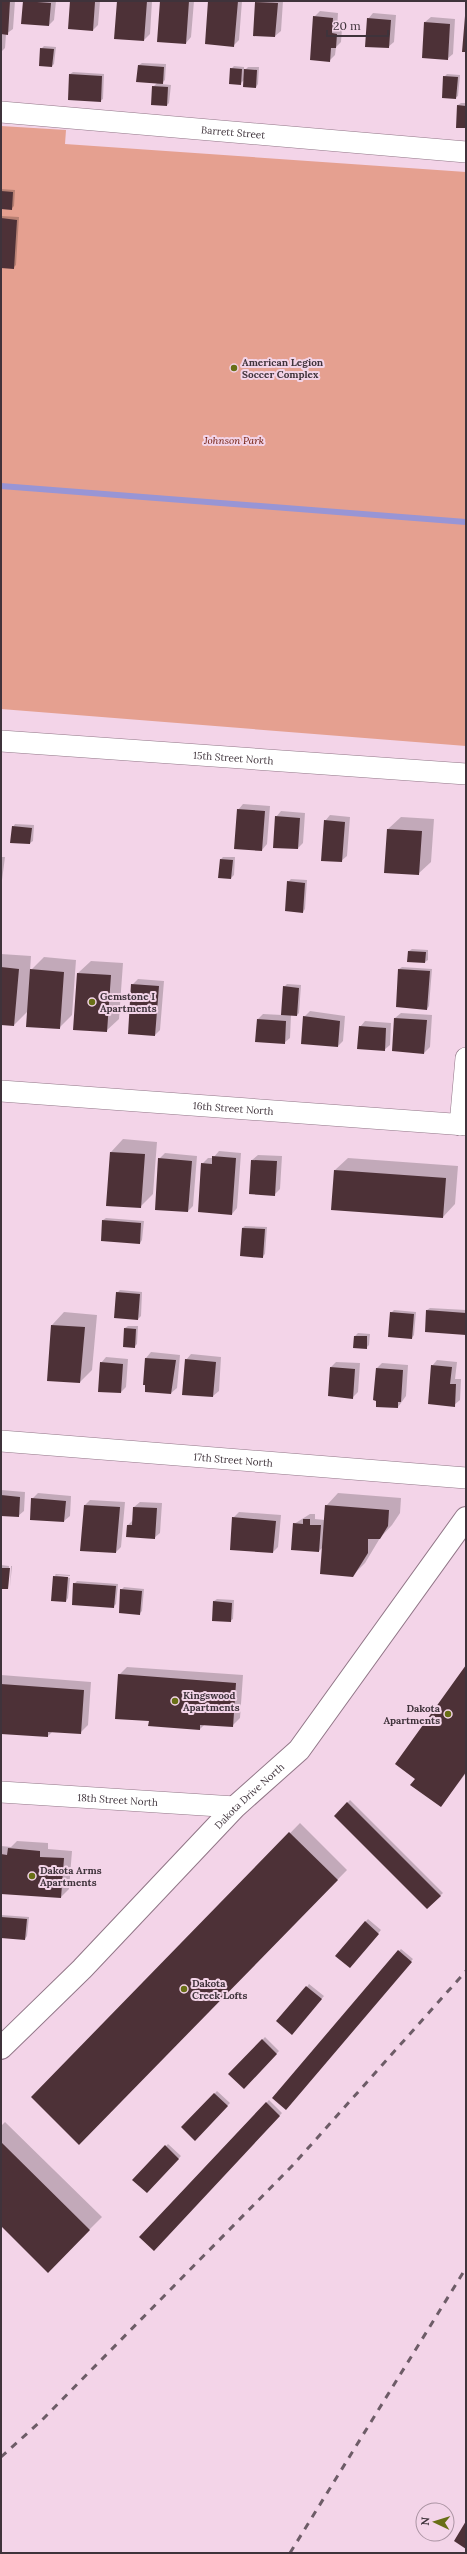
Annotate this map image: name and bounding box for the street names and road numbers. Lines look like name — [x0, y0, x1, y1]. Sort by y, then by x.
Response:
street label: Barrett Street — [201, 123, 266, 142]
street label: 15th Street North — [193, 749, 274, 767]
street label: 16th Street North — [193, 1099, 274, 1118]
street label: 17th Street North — [193, 1450, 273, 1470]
street label: Dakota Drive North — [212, 1760, 287, 1832]
street label: 18th Street North — [77, 1791, 158, 1809]

